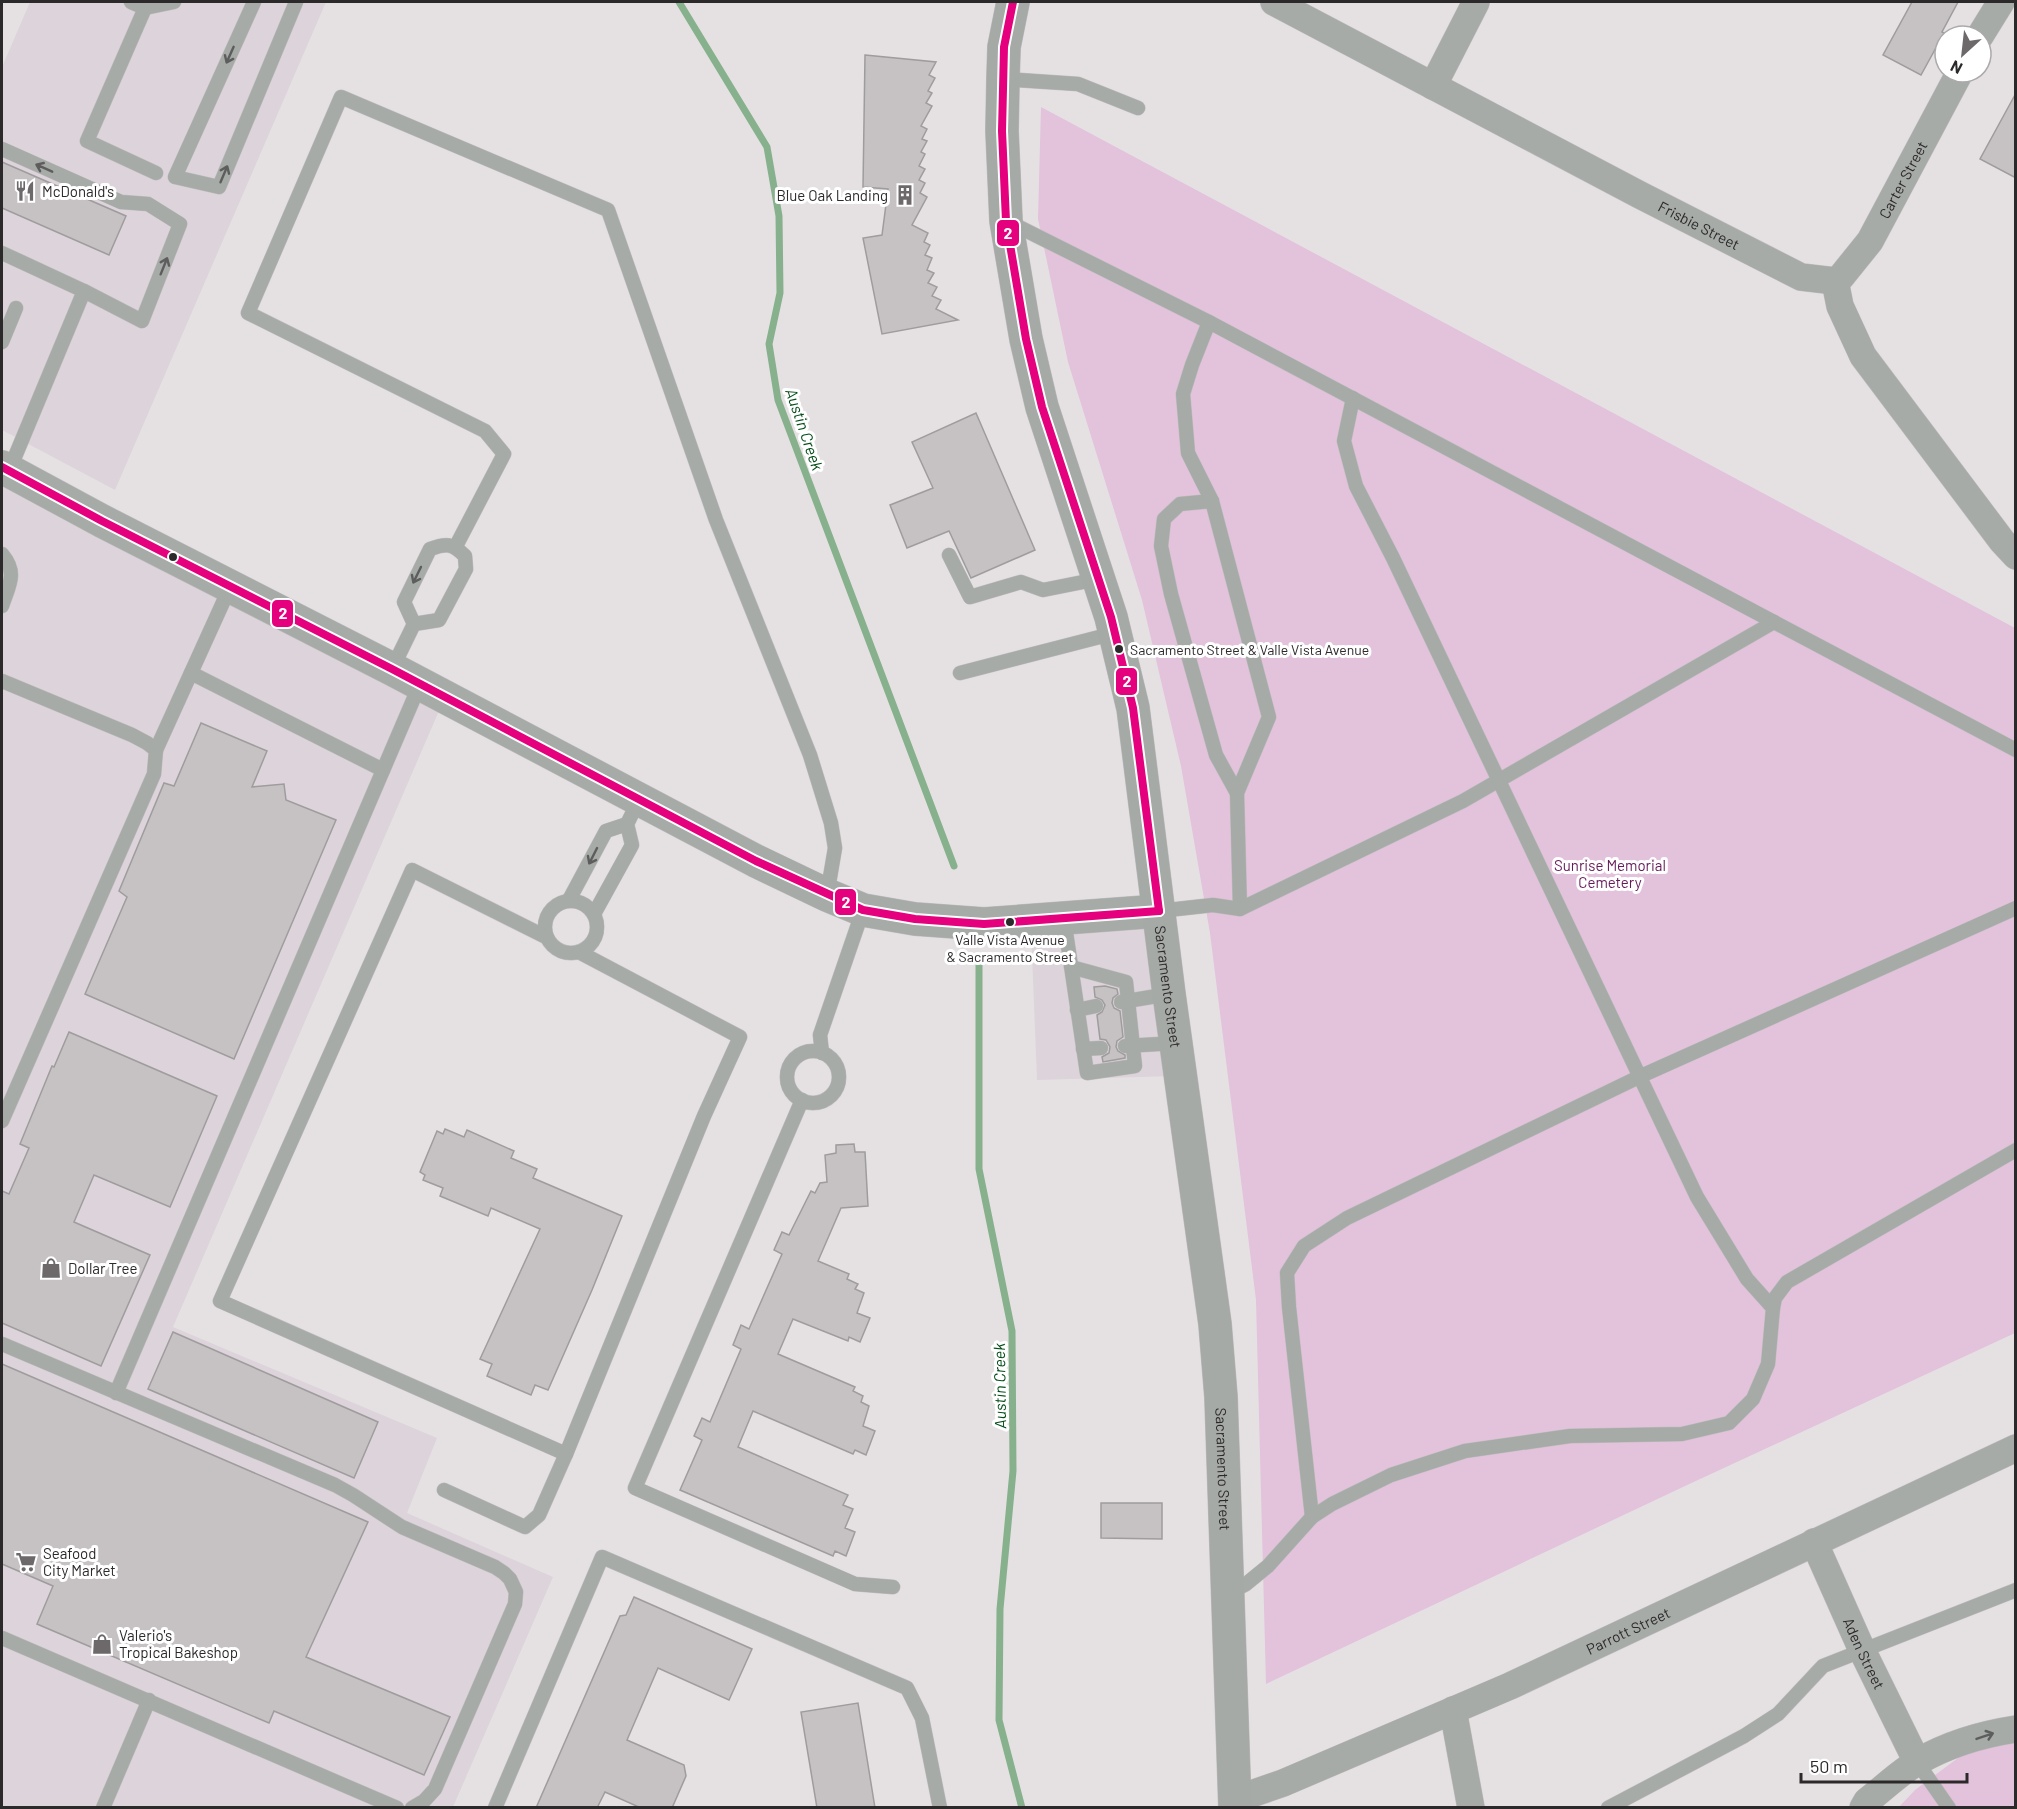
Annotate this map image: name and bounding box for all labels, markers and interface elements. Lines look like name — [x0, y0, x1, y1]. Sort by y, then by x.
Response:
north arrow — [1933, 24, 1993, 84]
one-way arrow — [224, 45, 236, 63]
text: N — [1947, 57, 1965, 79]
street label: Carter Street — [1875, 138, 1931, 221]
one-way arrow — [35, 162, 53, 173]
one-way arrow — [219, 166, 230, 184]
restaurant icon: McDonald's — [13, 179, 37, 203]
place label: McDonald's — [42, 182, 114, 200]
building icon: Blue Oak Landing — [893, 183, 917, 207]
place label: Blue Oak Landing — [776, 186, 888, 204]
street label: Frisbie Street — [1655, 197, 1743, 253]
line badge: 2 — [996, 219, 1020, 247]
text: 2 — [1004, 223, 1013, 242]
one-way arrow — [159, 257, 170, 276]
water label: Austin Creek — [782, 385, 828, 473]
unlabelled marker — [167, 551, 179, 563]
one-way arrow — [411, 565, 423, 583]
line badge: 2 — [271, 599, 294, 628]
text: 2 — [279, 603, 288, 622]
place label: Sacramento Street & Valle Vista Avenue — [1130, 641, 1369, 658]
marker: Sacramento Street & Valle Vista Avenue — [1113, 643, 1125, 655]
line badge: 2 — [1115, 667, 1138, 696]
text: 2 — [1123, 671, 1132, 690]
one-way arrow — [586, 846, 598, 864]
park label: Sunrise Memorial Cemetery — [1554, 856, 1666, 891]
line badge: 2 — [834, 888, 857, 916]
text: 2 — [842, 892, 851, 911]
marker: Valle Vista Avenue & Sacramento Street — [1004, 916, 1016, 928]
street label: Sacramento Street — [1151, 924, 1185, 1049]
place label: Valle Vista Avenue & Sacramento Street — [947, 931, 1073, 965]
shop icon: Dollar Tree — [39, 1256, 63, 1280]
place label: Dollar Tree — [68, 1259, 138, 1277]
water label: Austin Creek — [989, 1343, 1009, 1429]
street label: Sacramento Street — [1212, 1407, 1235, 1531]
place label: Seafood City Market — [43, 1544, 116, 1579]
supermarket icon: Seafood City Market — [14, 1550, 38, 1574]
street label: Parrott Street — [1583, 1603, 1673, 1658]
street label: Aden Street — [1840, 1615, 1889, 1692]
place label: Valerio's Tropical Bakeshop — [119, 1626, 238, 1661]
shop icon: Valerio's Tropical Bakeshop — [90, 1632, 114, 1656]
one-way arrow — [1975, 1729, 1994, 1740]
scale bar — [1801, 1746, 1968, 1784]
text: 50 m — [1810, 1755, 1848, 1777]

